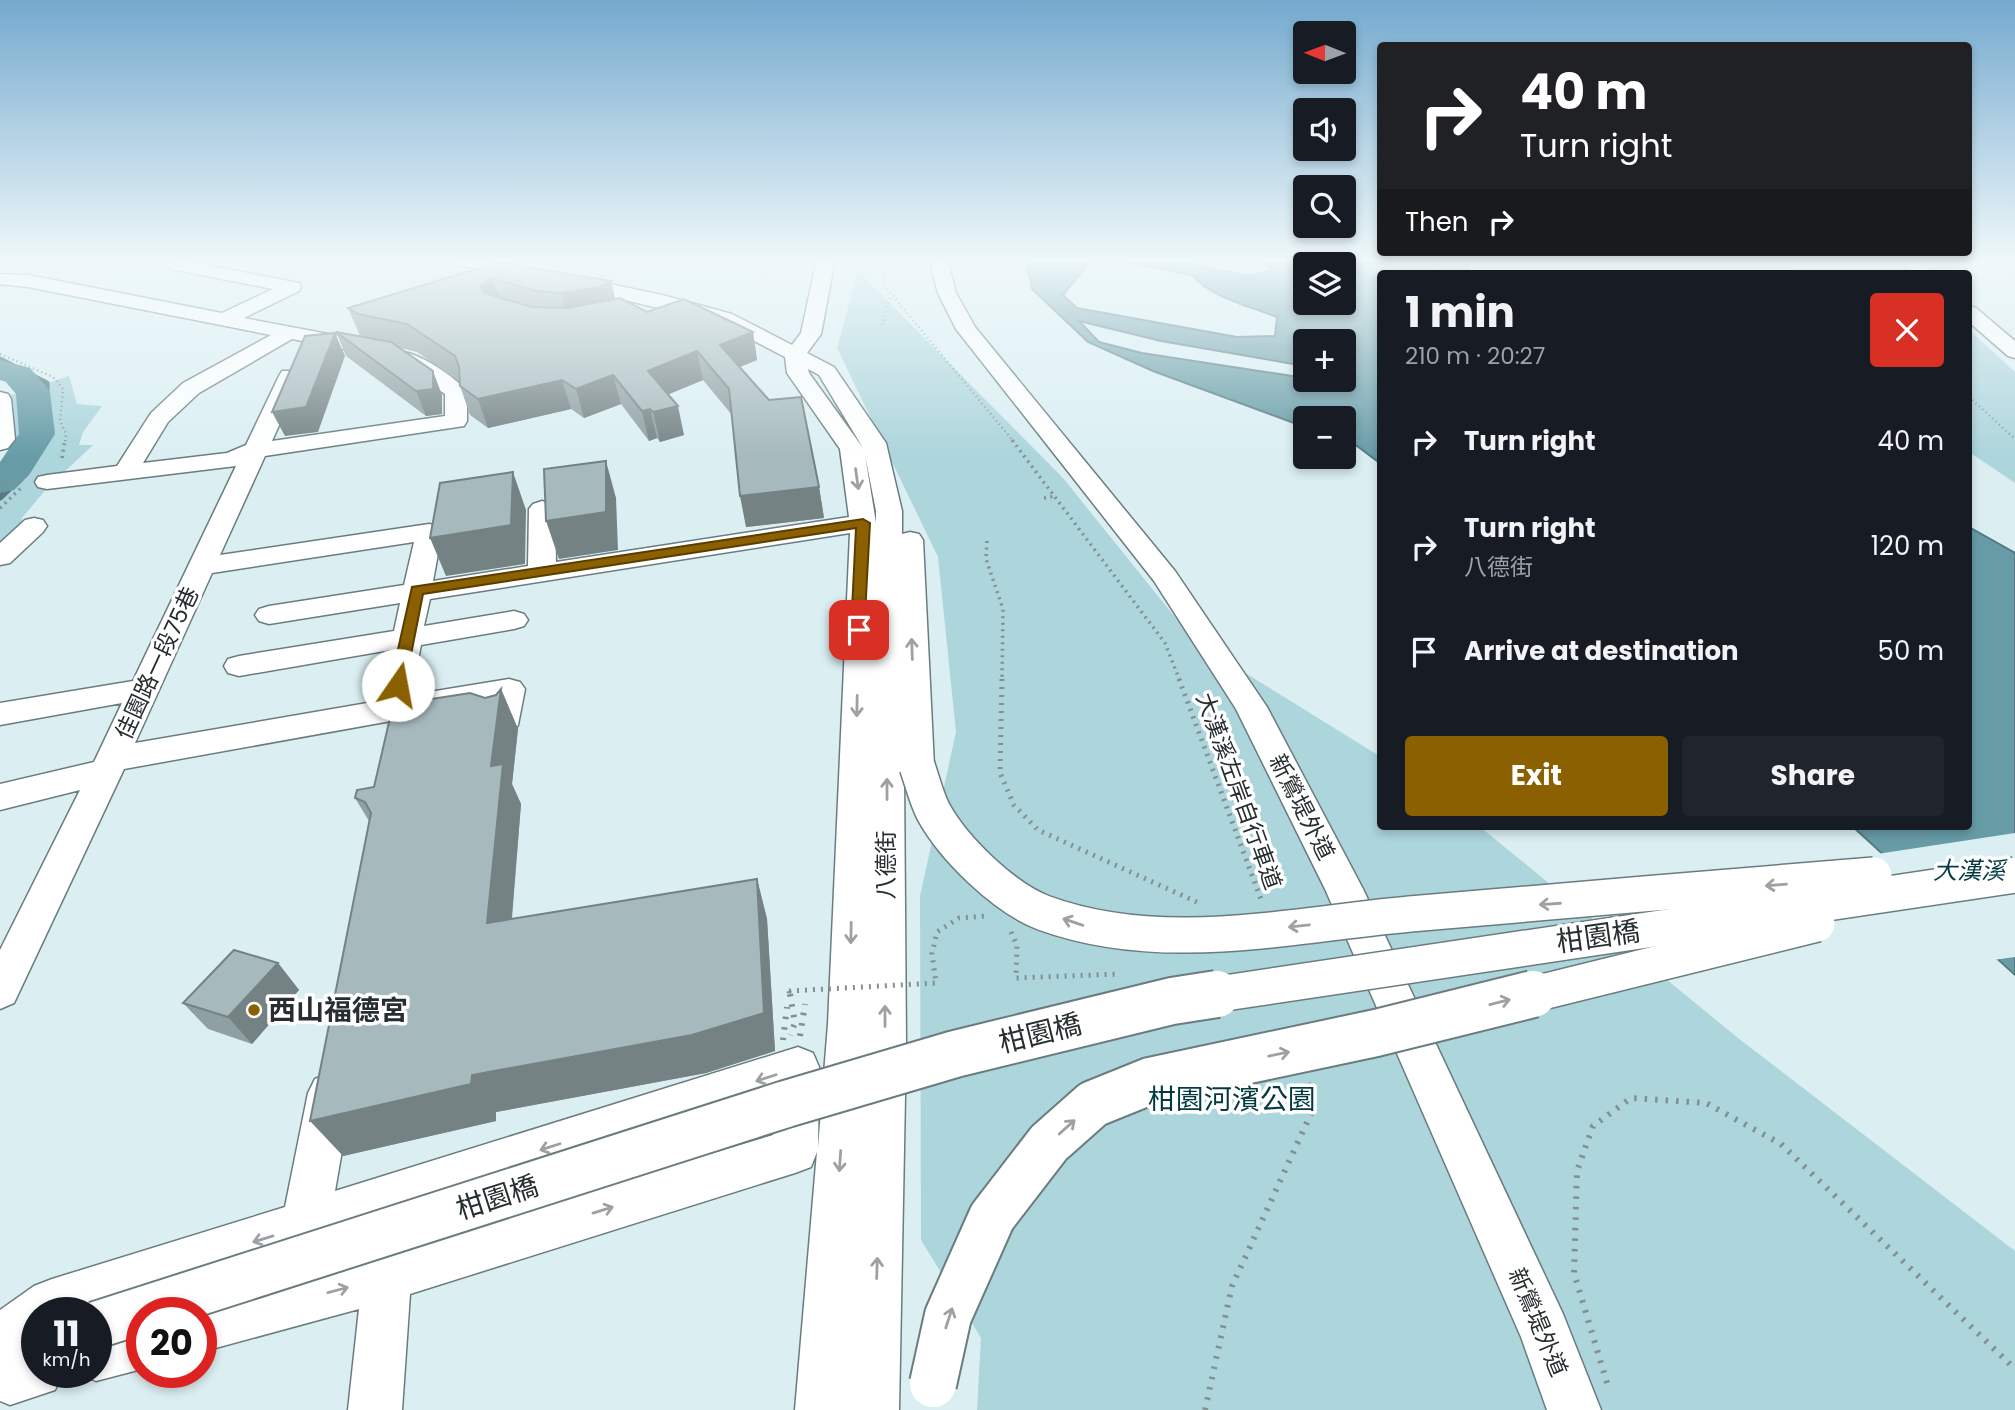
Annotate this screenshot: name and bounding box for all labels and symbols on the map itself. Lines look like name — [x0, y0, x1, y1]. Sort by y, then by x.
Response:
north arrow — [1293, 21, 1356, 84]
one-way arrow — [851, 467, 864, 490]
street label: 佳園路一段75巷 — [108, 581, 206, 745]
pin — [829, 600, 889, 660]
one-way arrow — [906, 638, 919, 661]
position arrow — [361, 648, 435, 722]
street label: 大漢溪左岸自行車道 — [1189, 688, 1289, 894]
one-way arrow — [850, 694, 863, 717]
street label: 新鶯堤外道 — [1262, 749, 1342, 865]
one-way arrow — [880, 778, 894, 801]
street label: 八德街 — [870, 831, 902, 900]
water label: 大漢溪 — [1933, 854, 2008, 887]
one-way arrow — [1766, 878, 1788, 891]
one-way arrow — [1538, 897, 1561, 910]
street label: 柑園橋 — [1554, 911, 1642, 962]
one-way arrow — [1062, 915, 1084, 928]
one-way arrow — [1288, 920, 1310, 933]
one-way arrow — [845, 922, 858, 945]
place label: 西山福德宮 — [268, 991, 408, 1030]
one-way arrow — [1488, 995, 1511, 1008]
marker: 西山福德宮 — [246, 1002, 262, 1018]
street label: 柑園橋 — [995, 1004, 1086, 1063]
one-way arrow — [878, 1005, 892, 1028]
one-way arrow — [1267, 1046, 1290, 1060]
one-way arrow — [756, 1072, 778, 1085]
park label: 柑園河濱公園 — [1148, 1080, 1316, 1119]
one-way arrow — [1058, 1119, 1076, 1135]
one-way arrow — [539, 1142, 561, 1154]
one-way arrow — [833, 1149, 846, 1172]
street label: 柑園橋 — [451, 1166, 543, 1229]
one-way arrow — [591, 1203, 613, 1216]
one-way arrow — [252, 1233, 274, 1246]
one-way arrow — [870, 1257, 883, 1280]
street label: 新鶯堤外道 — [1501, 1263, 1575, 1381]
one-way arrow — [326, 1283, 349, 1296]
speed limit sign: 20 — [126, 1297, 217, 1388]
one-way arrow — [944, 1307, 956, 1329]

